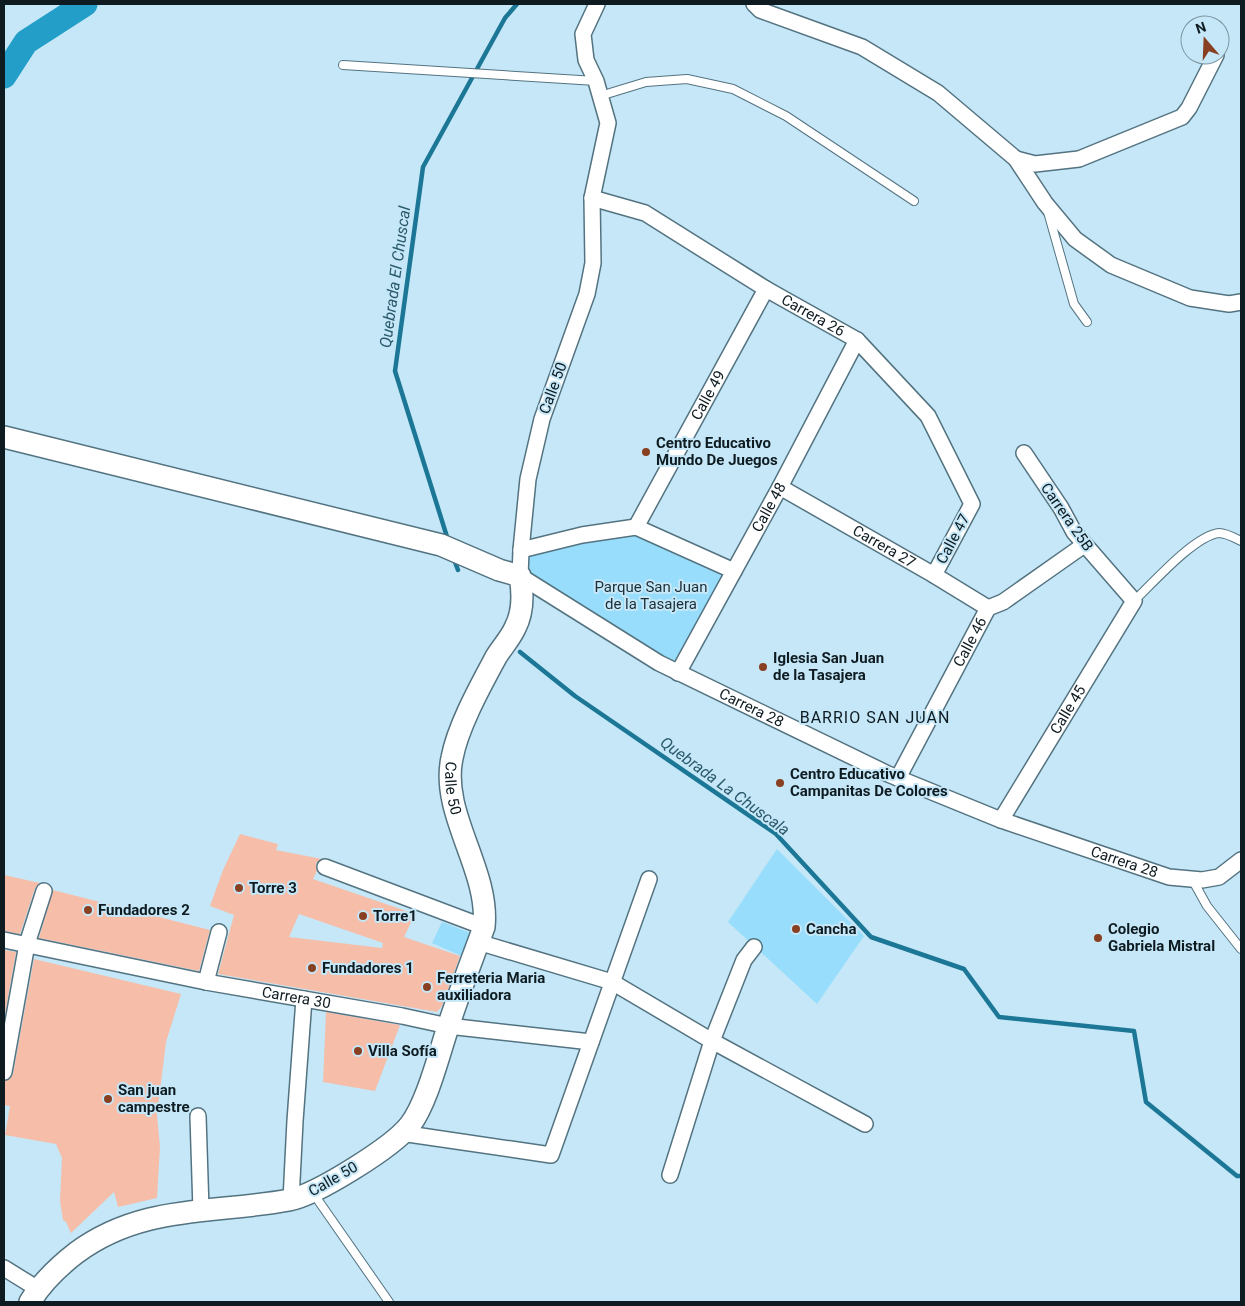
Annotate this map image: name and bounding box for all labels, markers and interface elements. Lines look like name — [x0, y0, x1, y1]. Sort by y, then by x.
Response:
north arrow — [1180, 15, 1230, 65]
text: N — [1193, 19, 1208, 37]
water label: Quebrada El Chuscal — [376, 205, 414, 349]
street label: Carrera 26 — [778, 291, 848, 340]
street label: Calle 50 — [535, 360, 571, 416]
street label: Calle 49 — [687, 367, 729, 423]
place label: Centro Educativo Mundo De Juegos — [656, 434, 778, 469]
marker: Centro Educativo Mundo De Juegos — [640, 446, 652, 458]
street label: Calle 48 — [748, 479, 790, 535]
street label: Carrera 25B — [1037, 480, 1097, 554]
street label: Calle 47 — [932, 511, 974, 567]
street label: Carrera 27 — [850, 521, 919, 572]
park label: Parque San Juan de la Tasajera — [594, 578, 708, 613]
street label: Calle 46 — [950, 614, 991, 670]
place label: Iglesia San Juan de la Tasajera — [773, 649, 884, 684]
marker: Iglesia San Juan de la Tasajera — [757, 661, 769, 673]
street label: Calle 45 — [1046, 682, 1090, 737]
street label: Carrera 28 — [716, 685, 787, 731]
district label: BARRIO SAN JUAN — [800, 708, 950, 727]
water label: Quebrada La Chuscala — [657, 733, 793, 839]
street label: Calle 50 — [441, 761, 465, 817]
place label: Centro Educativo Campanitas De Colores — [790, 765, 948, 800]
marker: Centro Educativo Campanitas De Colores — [774, 777, 786, 789]
street label: Carrera 28 — [1088, 842, 1160, 882]
place label: Torre 3 — [249, 879, 297, 897]
marker: Torre 3 — [233, 882, 245, 894]
place label: Fundadores 2 — [98, 901, 190, 919]
marker: Fundadores 2 — [82, 904, 94, 916]
place label: Torre1 — [373, 907, 417, 925]
marker: Torre1 — [357, 910, 369, 922]
place label: Cancha — [806, 920, 857, 938]
place label: Colegio Gabriela Mistral — [1108, 920, 1215, 955]
marker: Cancha — [790, 923, 802, 935]
marker: Colegio Gabriela Mistral — [1092, 932, 1104, 944]
place label: Fundadores 1 — [322, 959, 414, 977]
marker: Fundadores 1 — [306, 962, 318, 974]
place label: Ferreteria Maria auxiliadora — [437, 969, 545, 1004]
marker: Ferreteria Maria auxiliadora — [421, 981, 433, 993]
street label: Carrera 30 — [261, 983, 332, 1012]
place label: Villa Sofía — [368, 1042, 437, 1060]
marker: Villa Sofía — [352, 1045, 364, 1057]
place label: San juan campestre — [118, 1081, 190, 1116]
marker: San juan campestre — [102, 1093, 114, 1105]
street label: Calle 50 — [305, 1158, 361, 1200]

